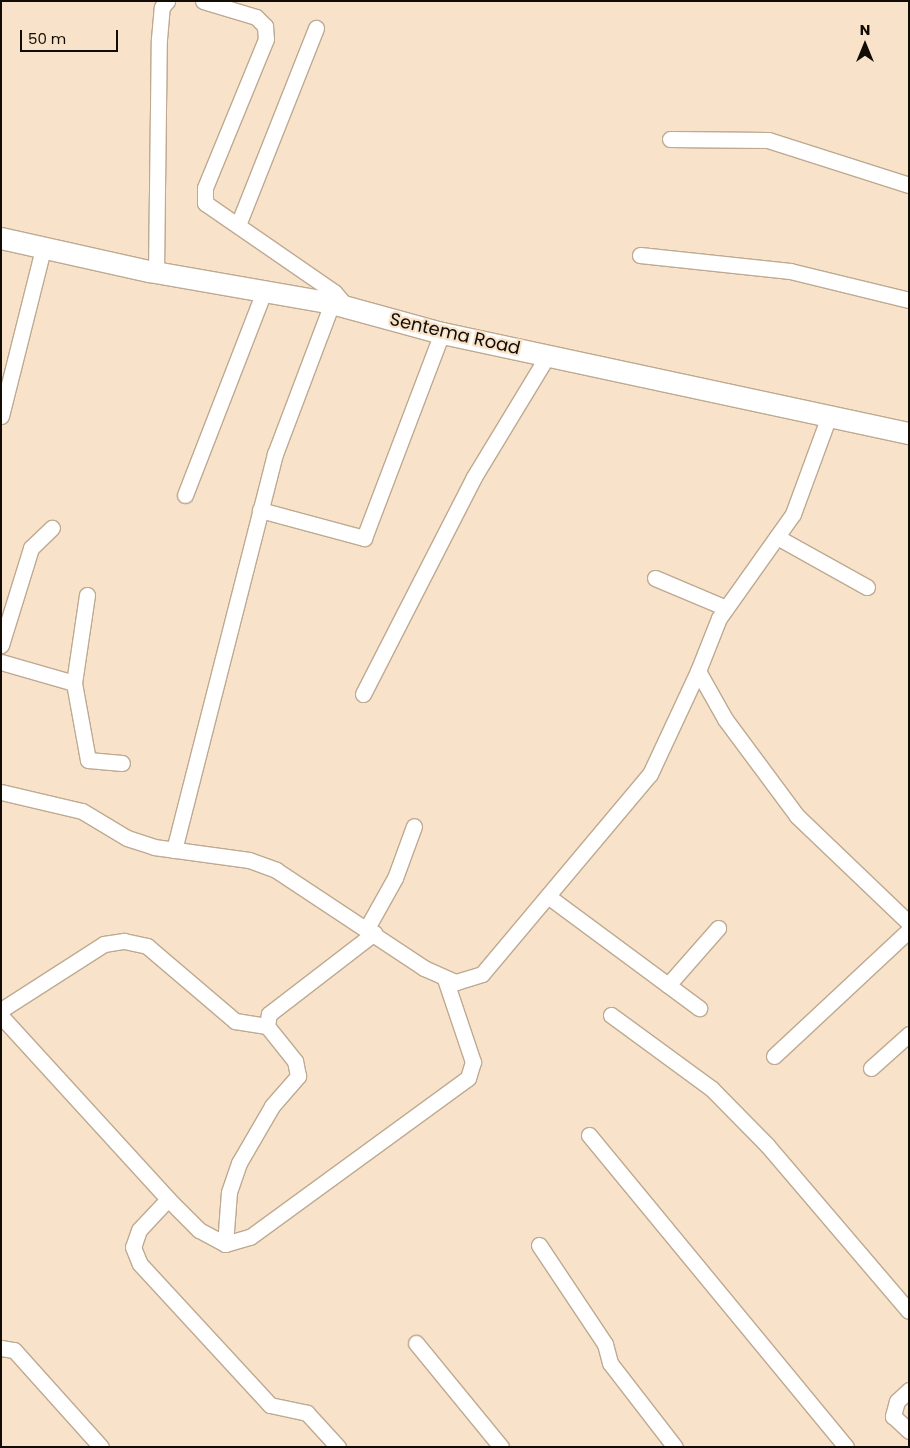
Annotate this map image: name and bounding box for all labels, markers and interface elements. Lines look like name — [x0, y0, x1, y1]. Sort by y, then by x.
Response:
scale bar — [22, 20, 120, 52]
north arrow — [840, 20, 890, 70]
text: N — [860, 20, 870, 40]
text: 50 m — [28, 28, 66, 49]
street label: Sentema Road — [388, 308, 522, 360]

